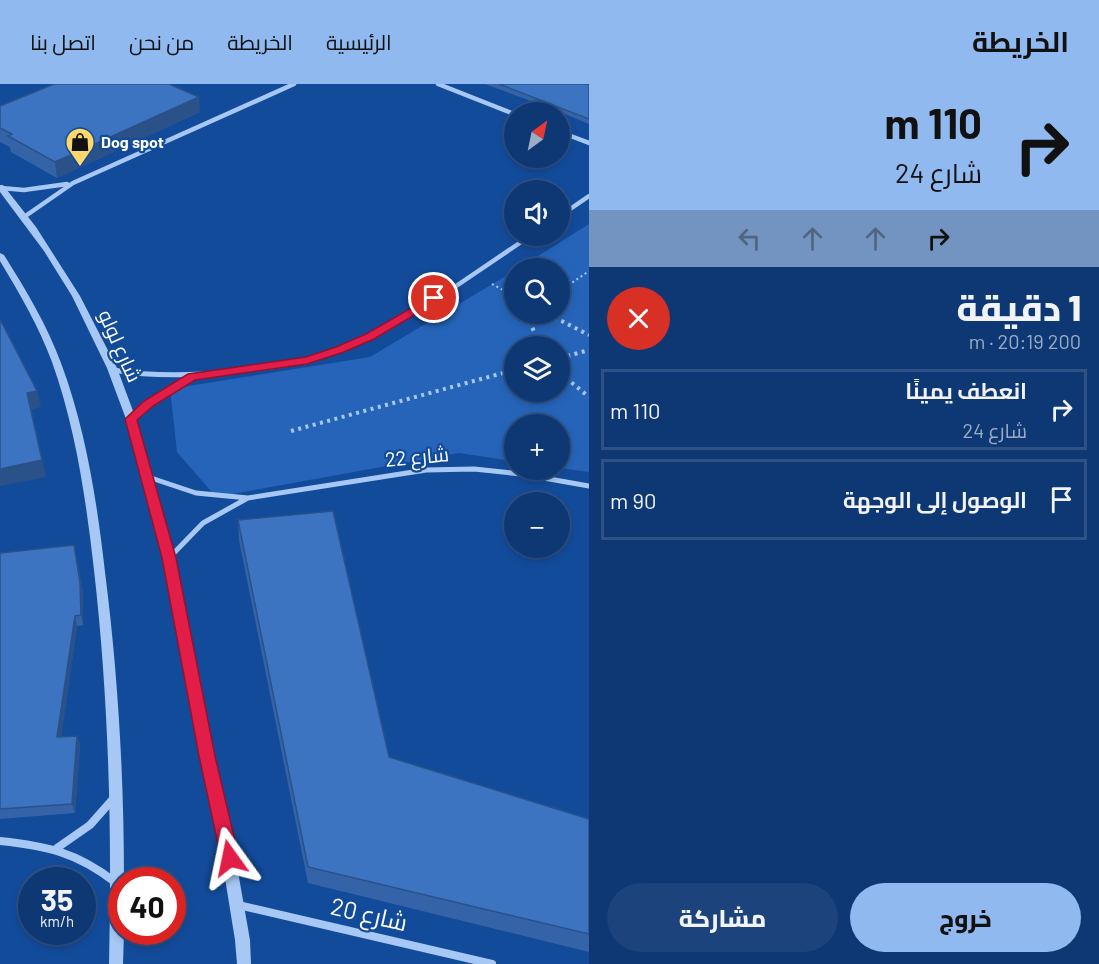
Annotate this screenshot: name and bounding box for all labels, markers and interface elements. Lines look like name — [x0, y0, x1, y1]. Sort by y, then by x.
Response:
text: الخريطة — [972, 24, 1069, 58]
text: اتصل بنا — [30, 29, 96, 54]
text: من نحن — [129, 29, 194, 54]
text: الخريطة — [227, 29, 293, 54]
text: الرئيسية — [326, 29, 392, 54]
text: 110 m — [885, 97, 982, 147]
north arrow — [504, 102, 570, 168]
map controls — [504, 102, 570, 558]
icon: right — [1003, 108, 1081, 186]
shop icon: Dog spot — [64, 126, 96, 168]
place label: Dog spot — [101, 132, 164, 151]
text: شارع 24 — [895, 156, 982, 188]
button: sound — [504, 180, 570, 246]
icon: left — [733, 222, 766, 255]
icon: ahead — [796, 222, 829, 255]
icon: ahead — [859, 222, 892, 255]
icon: right — [922, 222, 955, 255]
button: search — [504, 258, 570, 324]
pin — [408, 272, 459, 323]
icon: arrive — [417, 281, 450, 314]
text: 1 دقيقة — [956, 285, 1081, 328]
button: close — [607, 287, 670, 350]
street label: شارع لولو — [92, 306, 148, 387]
text: 200 m · 20:19 — [969, 329, 1081, 353]
button: layers — [504, 336, 570, 402]
text: انعطف يمينًا — [905, 377, 1027, 403]
icon: right — [1045, 393, 1078, 426]
text: 110 m — [610, 397, 661, 423]
button: + — [504, 414, 570, 480]
text: شارع 24 — [963, 418, 1027, 442]
street label: شارع 22 — [384, 441, 450, 474]
icon: arrive — [1045, 483, 1078, 516]
text: الوصول إلى الوجهة — [843, 486, 1027, 512]
text: 90 m — [610, 487, 657, 513]
button: − — [504, 492, 570, 558]
position arrow — [198, 826, 262, 890]
speed limit sign: 40 — [108, 867, 186, 945]
text: 35 — [41, 881, 73, 917]
button: مشاركة — [607, 883, 838, 952]
button: خروج — [850, 883, 1081, 952]
street label: شارع 20 — [328, 891, 410, 939]
text: km/h — [40, 912, 74, 930]

